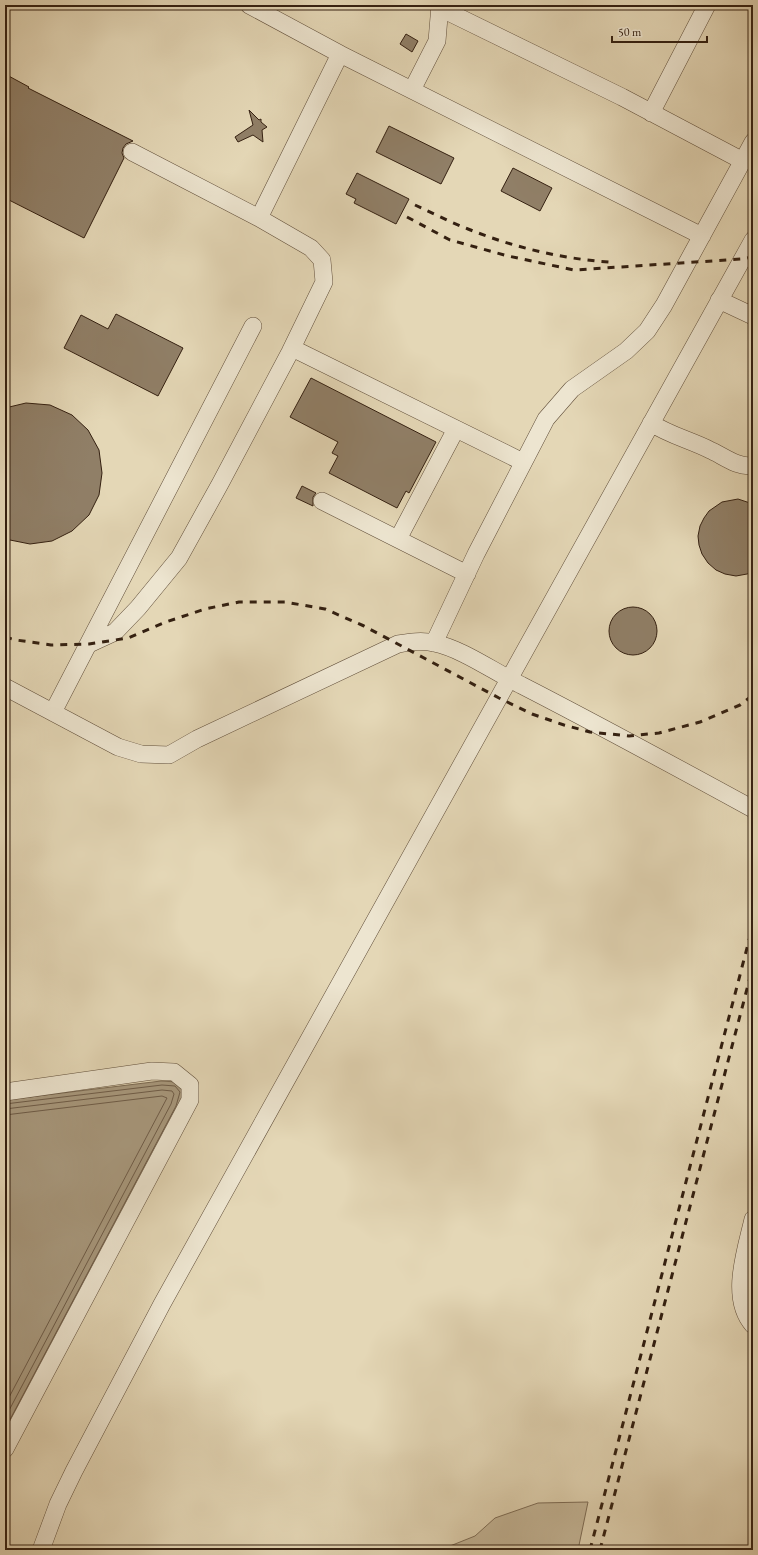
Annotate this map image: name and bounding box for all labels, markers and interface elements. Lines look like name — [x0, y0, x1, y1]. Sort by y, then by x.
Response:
scale bar — [612, 18, 707, 44]
text: 50 m — [618, 24, 642, 40]

